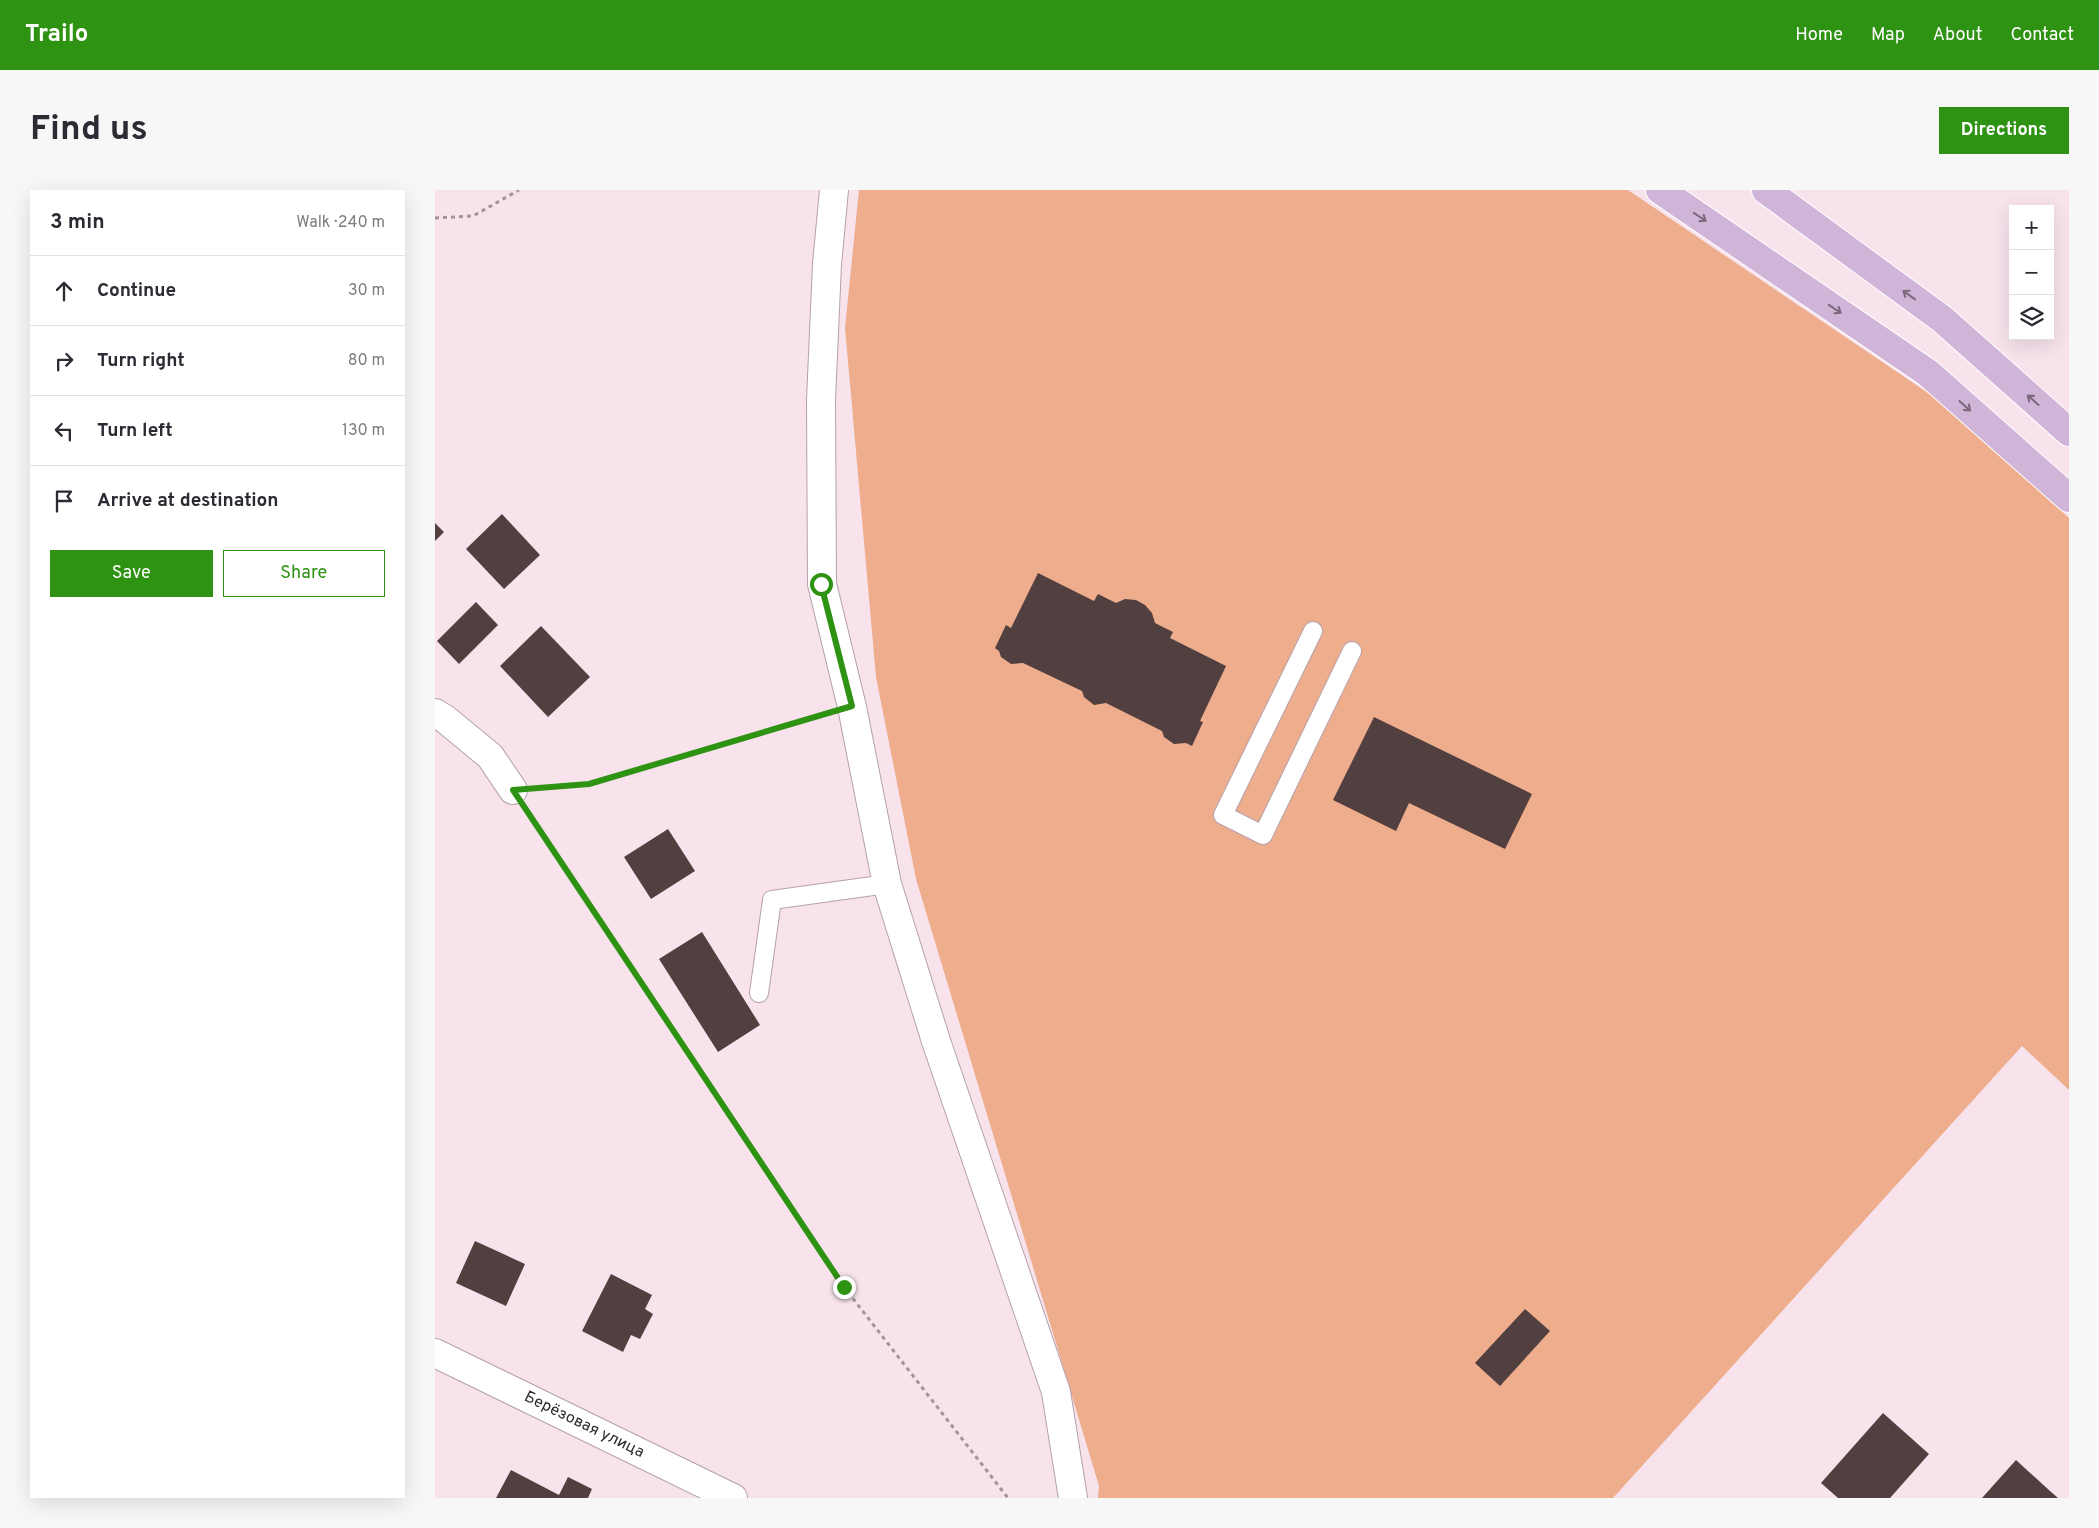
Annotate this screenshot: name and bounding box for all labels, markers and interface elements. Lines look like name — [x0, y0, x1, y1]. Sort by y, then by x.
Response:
text: Trailo — [25, 20, 88, 50]
text: Home — [1795, 24, 1843, 47]
text: Map — [1871, 24, 1905, 47]
text: About — [1933, 24, 1982, 47]
text: Contact — [2010, 24, 2074, 47]
button: Directions — [1939, 107, 2069, 154]
text: Find us — [30, 108, 148, 152]
map controls — [2009, 205, 2054, 340]
button: + — [2009, 205, 2054, 250]
text: 3 min — [50, 209, 105, 236]
text: Walk · 240 m — [296, 213, 385, 233]
one-way arrow — [1693, 213, 1707, 223]
button: − — [2009, 250, 2054, 295]
icon: ahead — [50, 277, 78, 305]
text: Continue — [97, 279, 176, 303]
text: 30 m — [348, 281, 385, 301]
one-way arrow — [1903, 289, 1916, 300]
button: layers — [2009, 295, 2054, 340]
one-way arrow — [1827, 304, 1841, 314]
icon: right — [50, 347, 78, 375]
text: Turn right — [97, 349, 185, 373]
text: 80 m — [348, 351, 385, 371]
one-way arrow — [2026, 394, 2039, 406]
one-way arrow — [1958, 400, 1971, 411]
icon: left — [50, 417, 78, 445]
text: Turn left — [97, 419, 173, 443]
text: 130 m — [342, 421, 385, 441]
icon: arrive — [50, 487, 78, 515]
text: Arrive at destination — [97, 489, 278, 513]
button: Save — [50, 550, 213, 597]
button: Share — [223, 550, 385, 597]
route start — [810, 573, 833, 596]
route end — [833, 1276, 856, 1299]
street label: Берёзовая улица — [521, 1387, 647, 1463]

